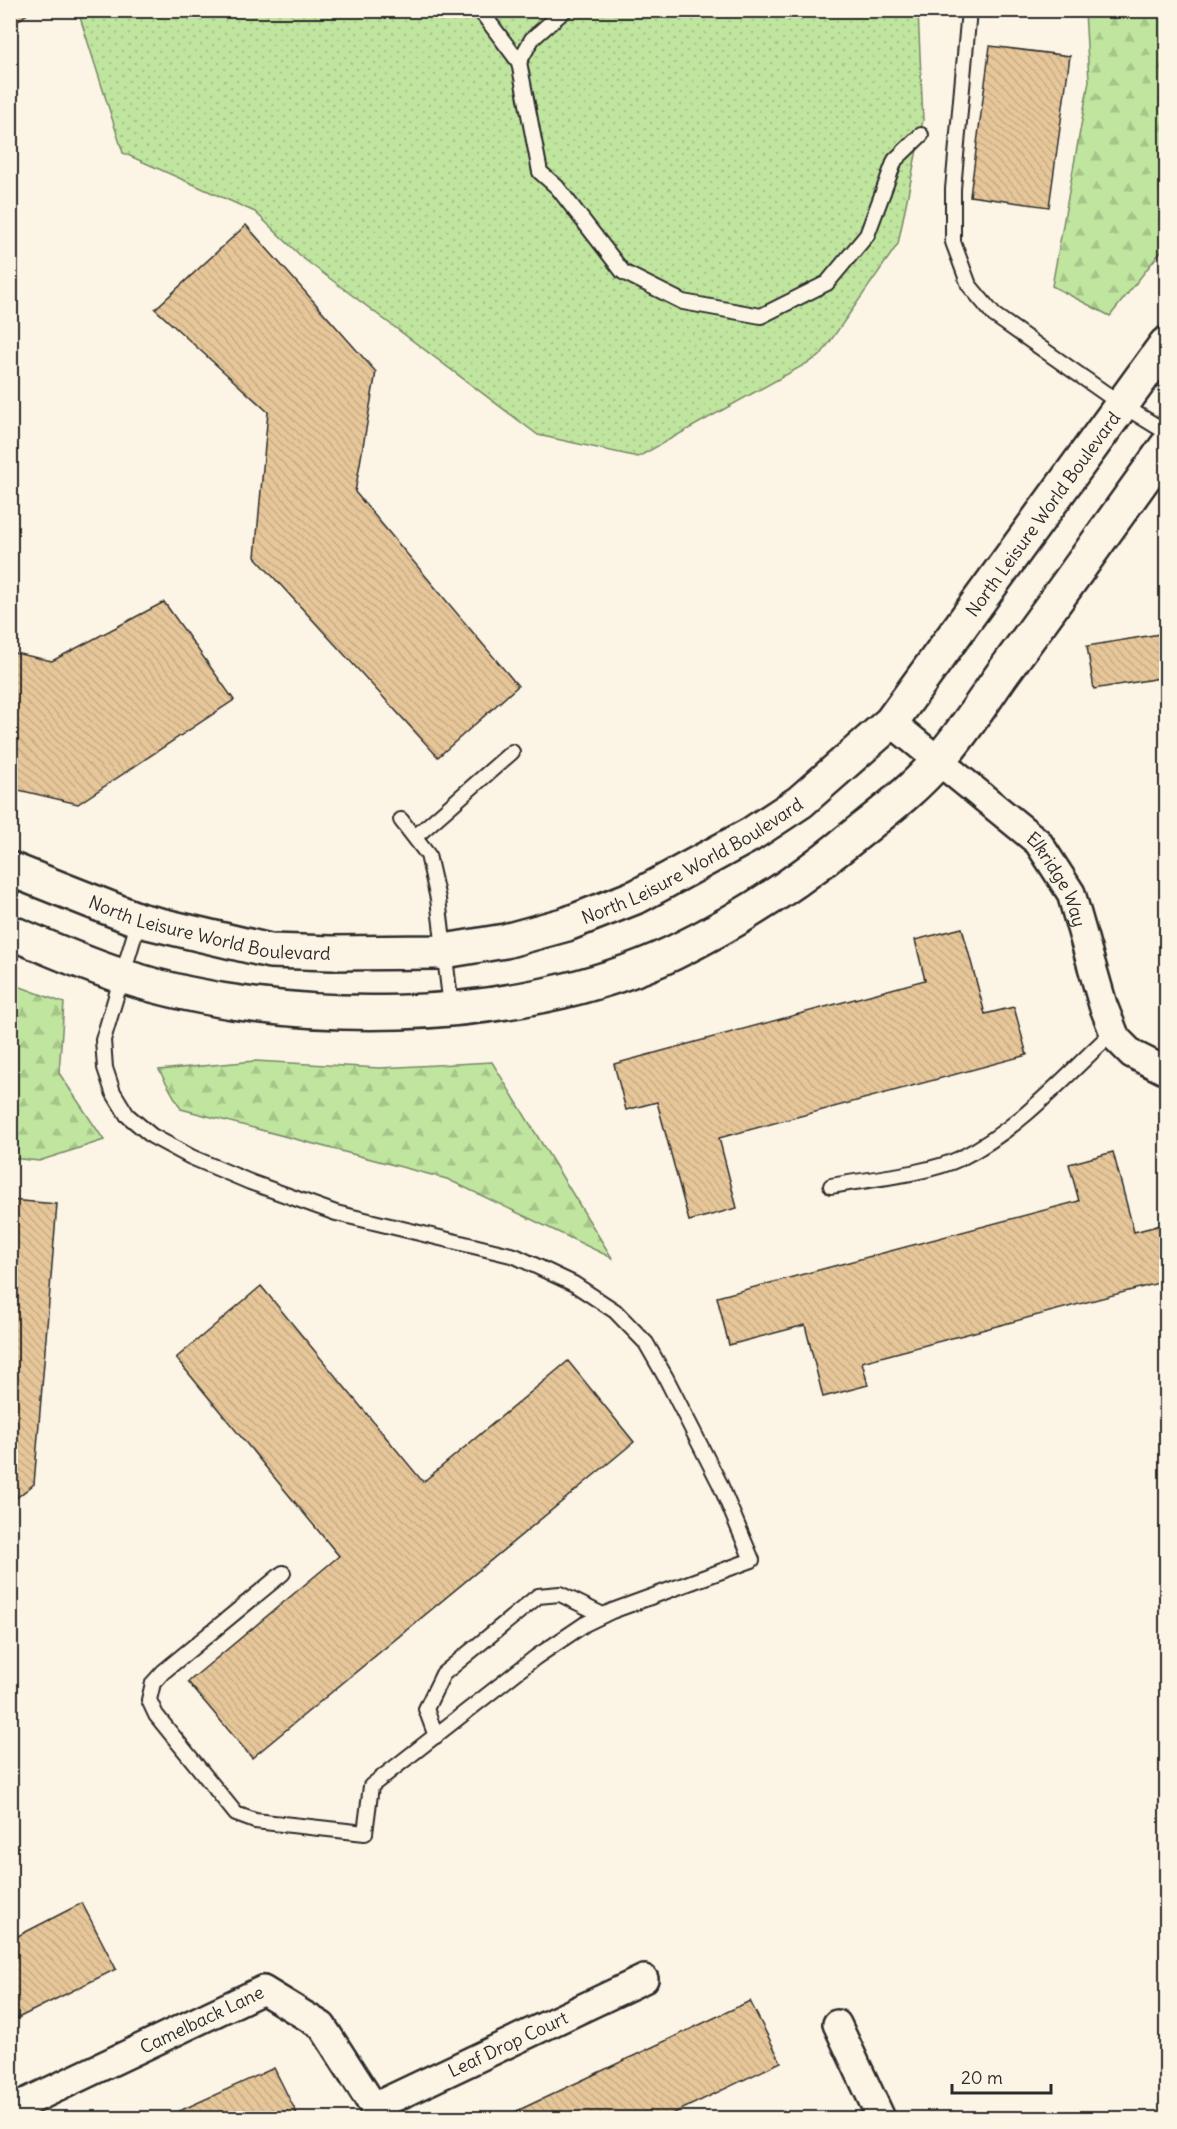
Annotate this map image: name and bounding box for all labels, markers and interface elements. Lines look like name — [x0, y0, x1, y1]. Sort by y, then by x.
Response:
street label: North Leisure World Boulevard — [960, 406, 1125, 621]
street label: North Leisure World Boulevard — [578, 792, 807, 929]
street label: Elkridge Way — [1022, 826, 1092, 929]
street label: North Leisure World Boulevard — [86, 890, 331, 964]
street label: Camelback Lane — [136, 1980, 267, 2058]
street label: Leaf Drop Court — [444, 2005, 571, 2082]
scale bar — [952, 2057, 1051, 2095]
text: 20 m — [961, 2066, 1003, 2089]

